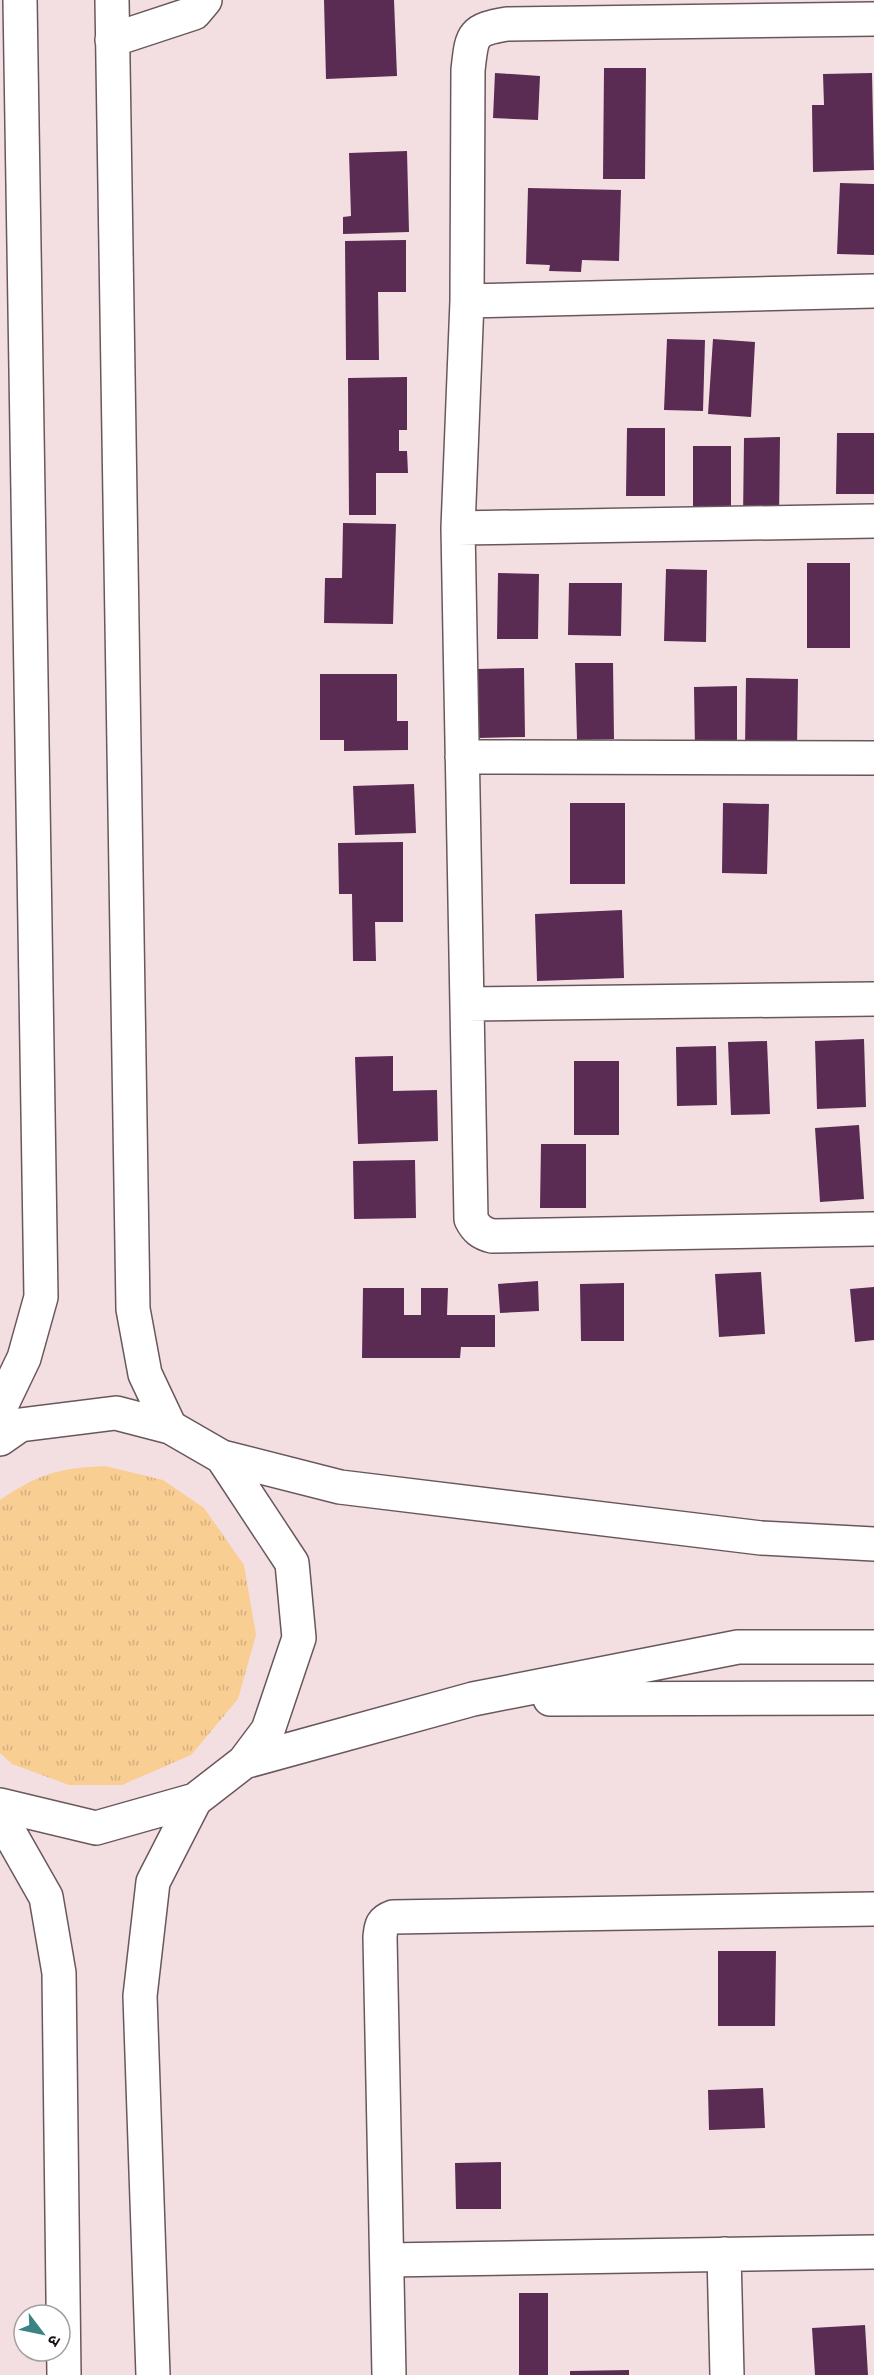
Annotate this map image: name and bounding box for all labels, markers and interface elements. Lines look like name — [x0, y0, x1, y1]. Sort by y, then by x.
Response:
north arrow — [12, 2303, 72, 2363]
text: उ — [44, 2332, 65, 2350]

